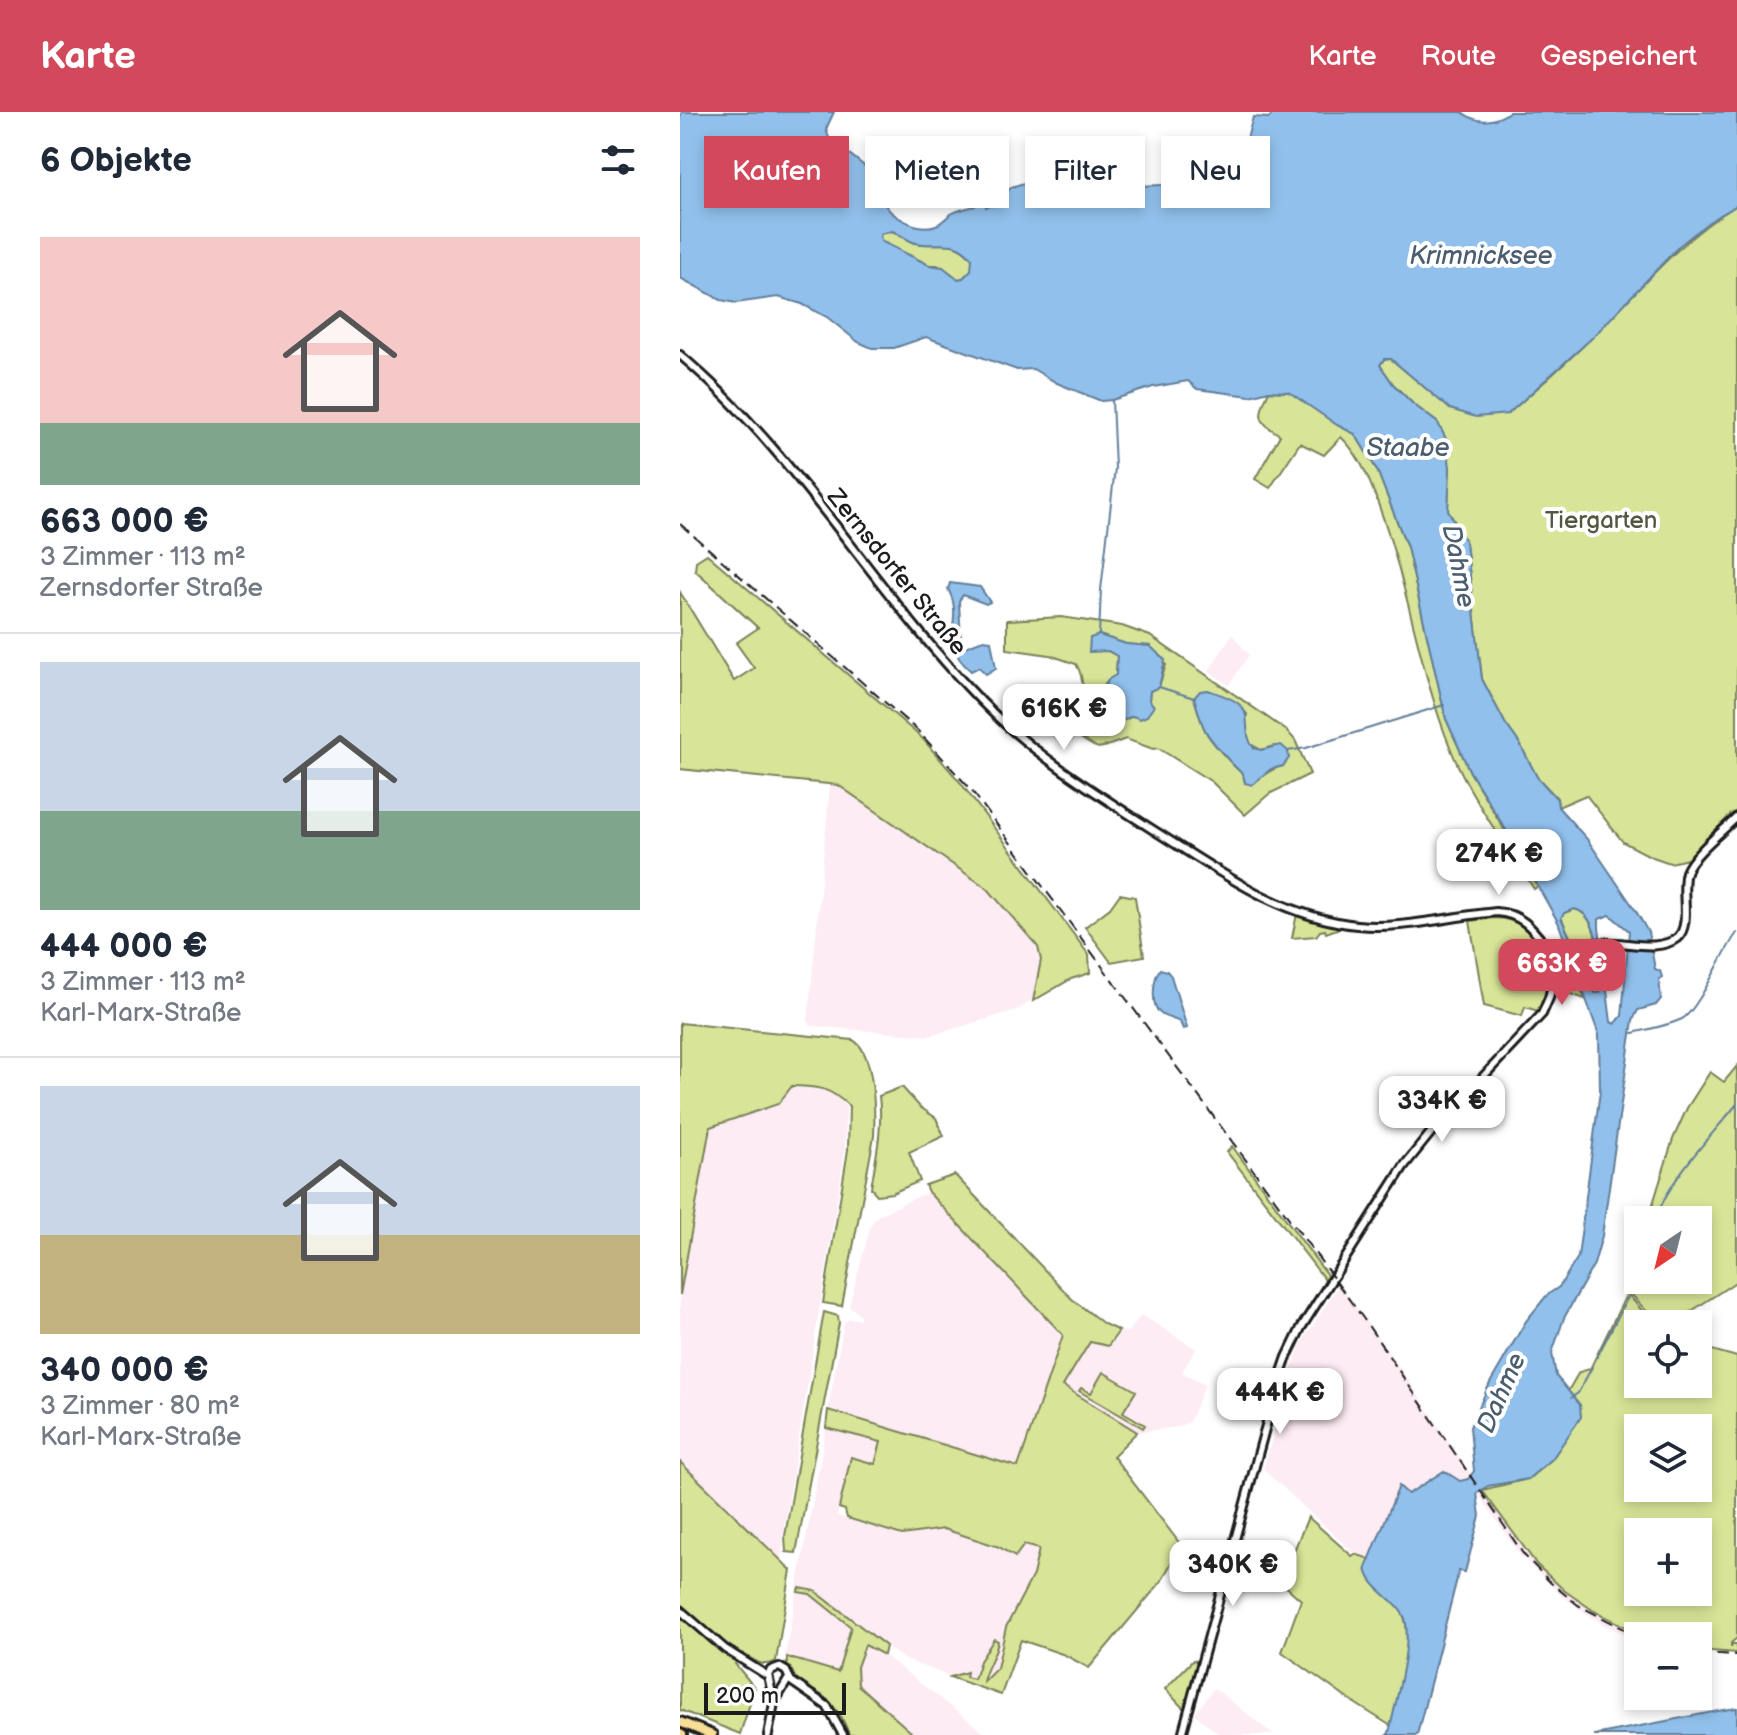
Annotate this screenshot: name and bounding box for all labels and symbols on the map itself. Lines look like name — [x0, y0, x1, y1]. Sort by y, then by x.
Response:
water label: Krimnicksee — [1409, 241, 1553, 272]
water label: Staabe — [1366, 433, 1450, 464]
street label: Zernsdorfer Straße — [820, 482, 973, 661]
park label: Tiergarten — [1545, 506, 1657, 535]
water label: Dahme — [1435, 522, 1481, 610]
pin: 616K € — [999, 684, 1129, 752]
pin: 274K € — [1434, 829, 1564, 897]
pin: 663K € — [1497, 939, 1627, 1007]
pin: 334K € — [1377, 1076, 1507, 1144]
north arrow — [1624, 1206, 1712, 1294]
water label: Dahme — [1471, 1348, 1533, 1438]
pin: 444K € — [1215, 1368, 1345, 1436]
pin: 340K € — [1168, 1540, 1298, 1608]
scale bar — [704, 1679, 846, 1715]

